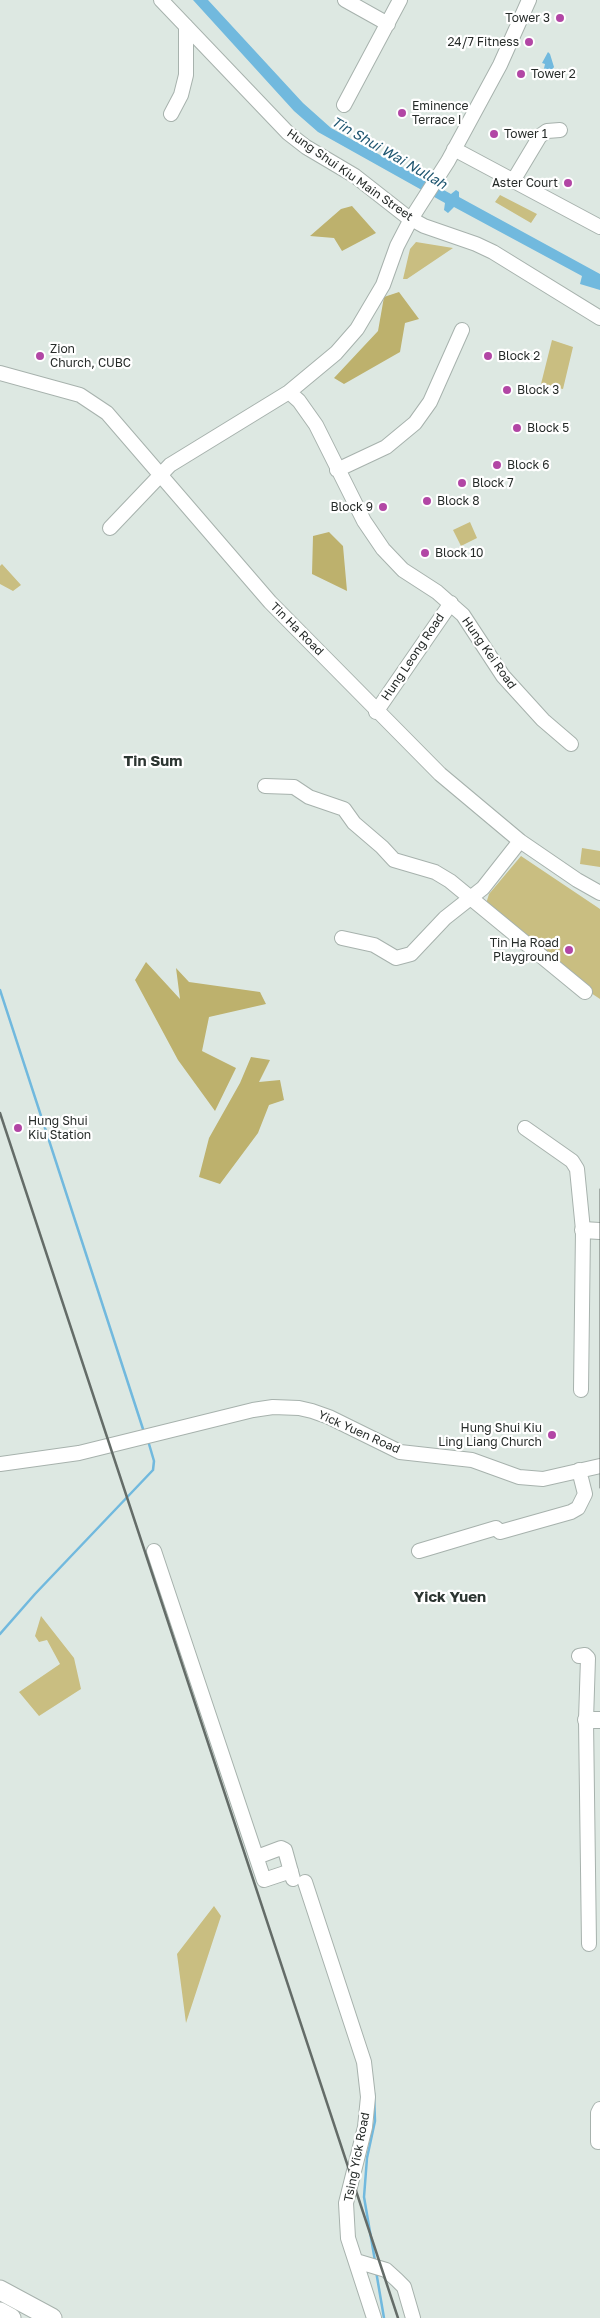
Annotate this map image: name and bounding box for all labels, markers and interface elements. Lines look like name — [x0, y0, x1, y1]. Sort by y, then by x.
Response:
place label: Tower 3 — [505, 11, 550, 25]
marker: Tower 3 — [554, 12, 566, 24]
place label: 24/7 Fitness — [447, 35, 519, 49]
marker: 24/7 Fitness — [523, 36, 535, 48]
place label: Tower 2 — [531, 67, 576, 81]
marker: Tower 2 — [515, 68, 527, 80]
place label: Eminence Terrace I — [412, 99, 468, 127]
marker: Eminence Terrace I — [396, 107, 408, 119]
water label: Tin Shui Wai Nullah — [328, 113, 450, 193]
street label: Hung Shui Kiu Main Street — [284, 126, 416, 224]
place label: Tower 1 — [504, 127, 547, 141]
marker: Tower 1 — [488, 128, 500, 140]
place label: Aster Court — [492, 176, 558, 190]
marker: Aster Court — [562, 177, 574, 189]
place label: Zion Church, CUBC — [50, 342, 131, 370]
place label: Block 2 — [498, 349, 540, 363]
marker: Zion Church, CUBC — [34, 350, 46, 362]
marker: Block 2 — [482, 350, 494, 362]
place label: Block 3 — [517, 383, 559, 397]
marker: Block 3 — [501, 384, 513, 396]
place label: Block 5 — [527, 421, 569, 435]
marker: Block 5 — [511, 422, 523, 434]
place label: Block 6 — [507, 458, 550, 472]
marker: Block 6 — [491, 459, 503, 471]
place label: Block 7 — [472, 476, 514, 490]
marker: Block 7 — [456, 477, 468, 489]
place label: Block 8 — [437, 494, 480, 508]
marker: Block 8 — [421, 495, 433, 507]
place label: Block 9 — [330, 500, 373, 514]
marker: Block 9 — [377, 501, 389, 513]
place label: Block 10 — [435, 546, 484, 560]
marker: Block 10 — [419, 547, 431, 559]
street label: Tin Ha Road — [267, 599, 327, 659]
street label: Hung Leong Road — [378, 611, 448, 703]
street label: Hung Kei Road — [459, 614, 519, 692]
district label: Tin Sum — [124, 752, 182, 770]
place label: Tin Ha Road Playground — [490, 936, 559, 964]
marker: Tin Ha Road Playground — [563, 944, 575, 956]
place label: Hung Shui Kiu Station — [28, 1114, 91, 1142]
marker: Hung Shui Kiu Station — [12, 1122, 24, 1134]
street label: Yick Yuen Road — [316, 1407, 402, 1457]
place label: Hung Shui Kiu Ling Liang Church — [438, 1421, 542, 1449]
marker: Hung Shui Kiu Ling Liang Church — [546, 1429, 558, 1441]
district label: Yick Yuen — [414, 1588, 486, 1606]
street label: Tsing Yick Road — [341, 2111, 373, 2203]

